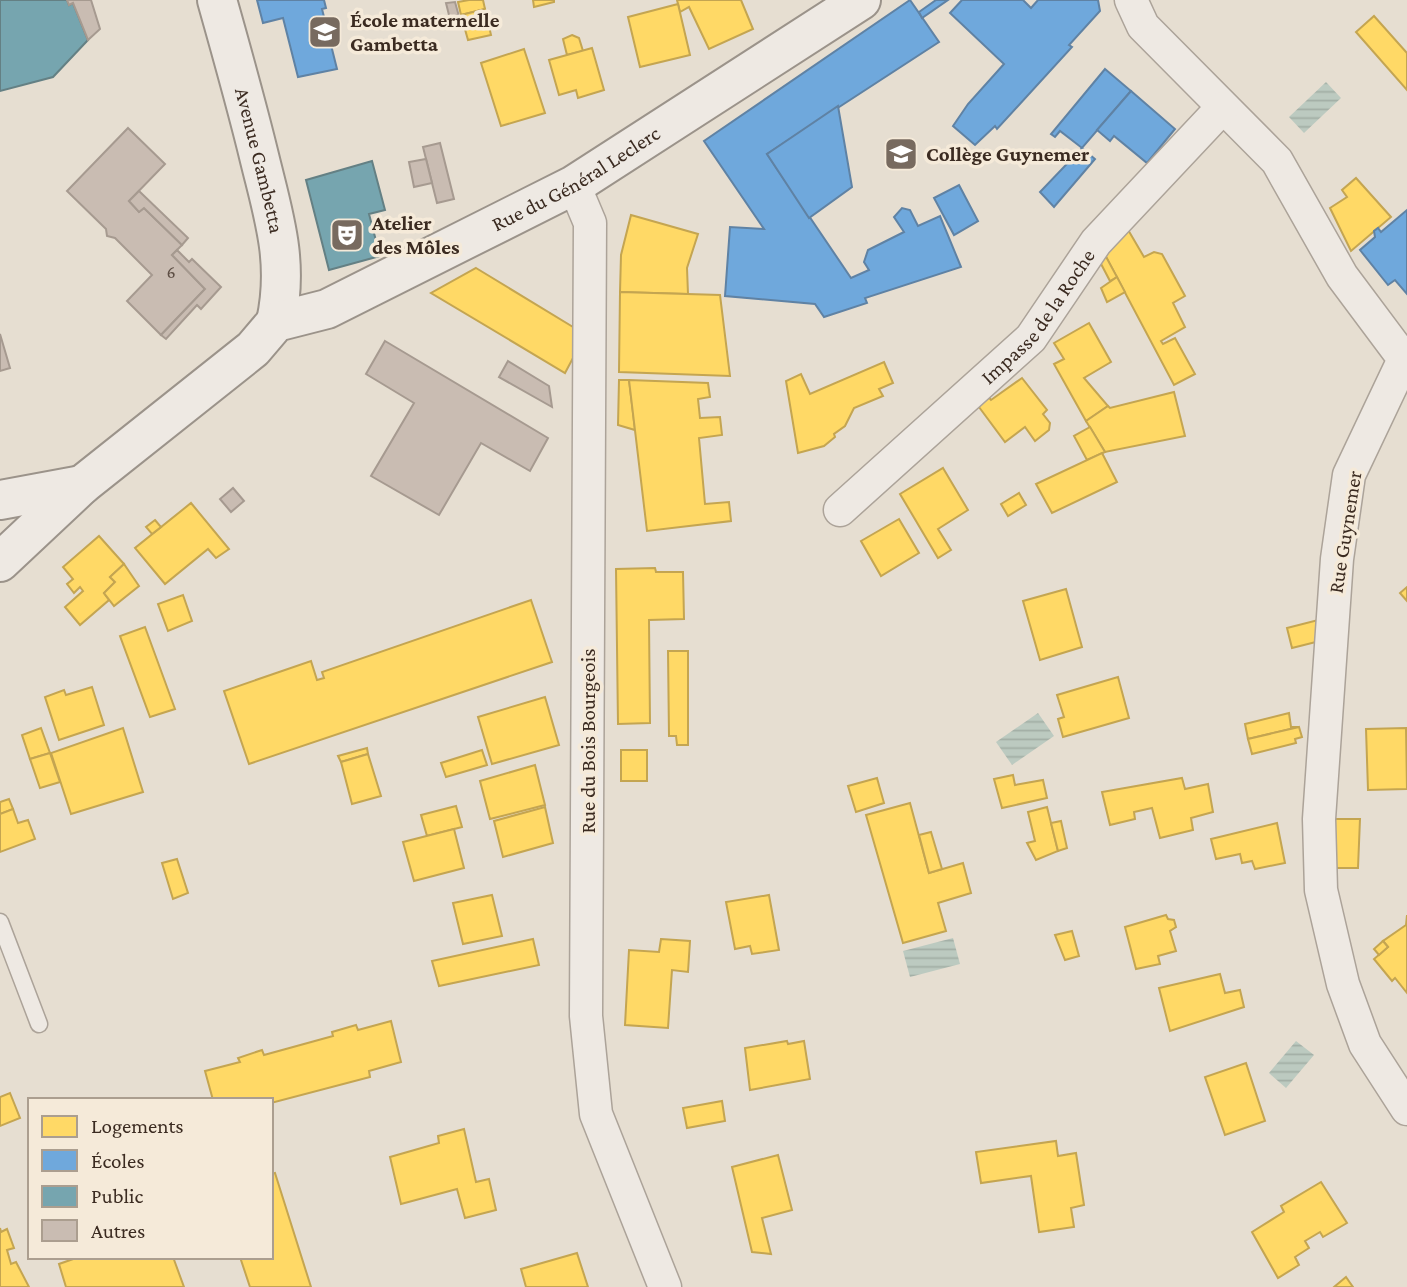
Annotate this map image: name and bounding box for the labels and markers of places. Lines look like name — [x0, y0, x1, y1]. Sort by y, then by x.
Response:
place label: École maternelle Gambetta — [350, 8, 500, 56]
school or university icon: École maternelle Gambetta — [306, 13, 344, 51]
school or university icon: Collège Guynemer — [882, 135, 920, 173]
place label: Collège Guynemer — [926, 142, 1090, 166]
place label: Atelier des Môles — [371, 211, 460, 259]
theatre icon: Atelier des Môles — [328, 216, 366, 254]

